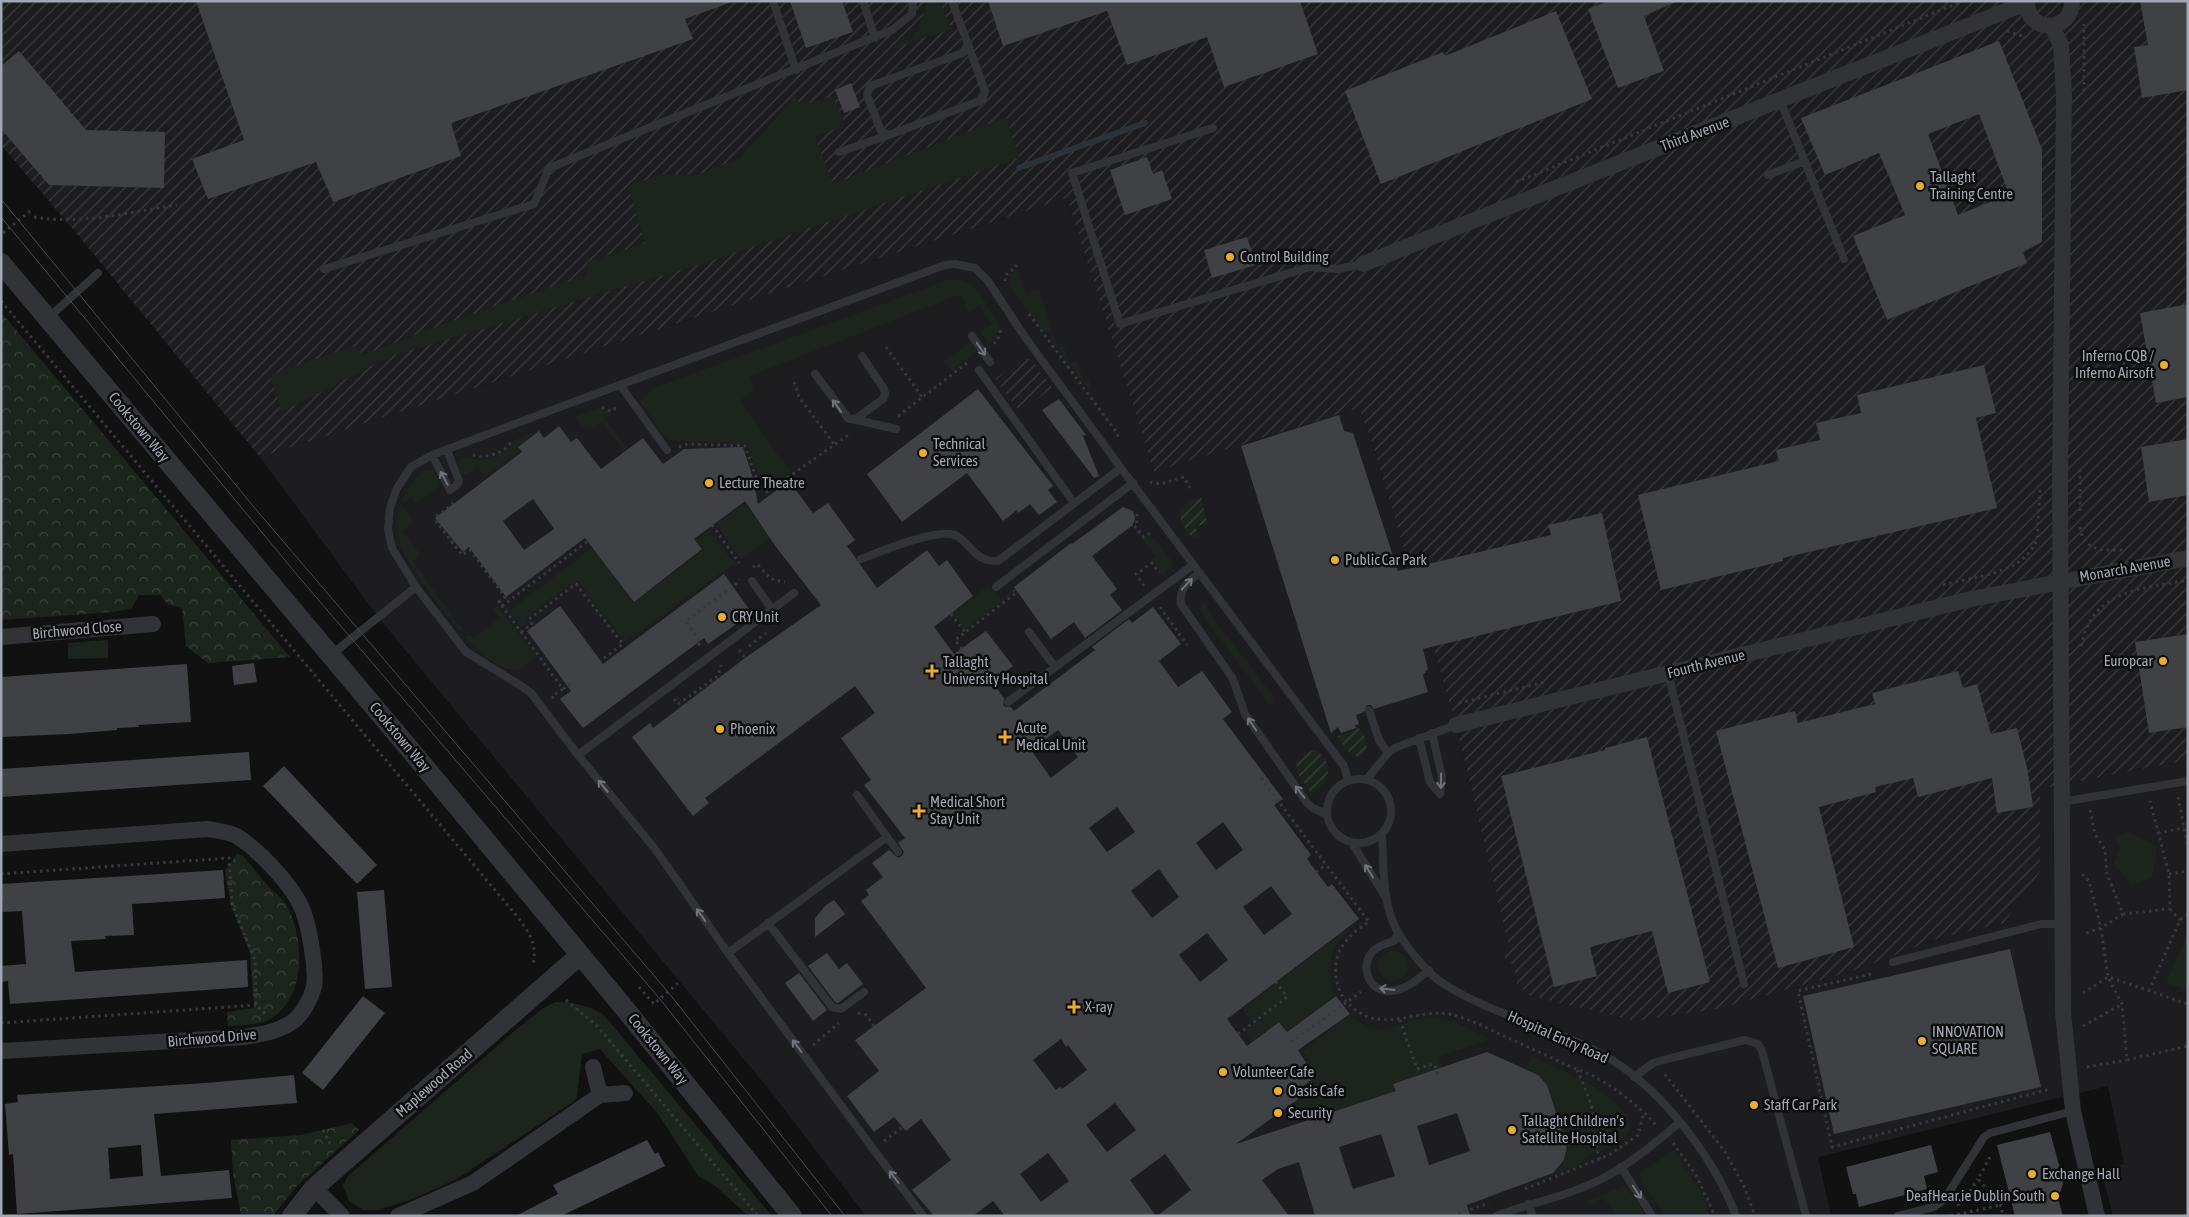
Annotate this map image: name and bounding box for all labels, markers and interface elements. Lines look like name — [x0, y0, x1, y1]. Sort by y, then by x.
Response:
street label: Third Avenue — [1658, 113, 1732, 154]
place label: Tallaght Training Centre — [1930, 168, 2013, 202]
marker: Tallaght Training Centre — [1914, 180, 1926, 192]
place label: Control Building — [1240, 248, 1329, 265]
marker: Control Building — [1224, 251, 1236, 263]
one-way arrow — [976, 342, 986, 356]
place label: Inferno CQB / Inferno Airsoft — [2075, 347, 2154, 381]
marker: Inferno CQB / Inferno Airsoft — [2158, 359, 2170, 371]
street label: Cookstown Way — [105, 388, 173, 465]
one-way arrow — [832, 399, 842, 413]
place label: Technical Services — [933, 435, 985, 469]
marker: Technical Services — [917, 447, 929, 459]
one-way arrow — [439, 470, 449, 485]
place label: Lecture Theatre — [719, 474, 805, 491]
marker: Lecture Theatre — [703, 477, 715, 489]
place label: Public Car Park — [1345, 551, 1427, 568]
street label: Monarch Avenue — [2078, 552, 2172, 585]
marker: Public Car Park — [1329, 554, 1341, 566]
one-way arrow — [1181, 578, 1192, 591]
place label: CRY Unit — [732, 608, 779, 625]
marker: CRY Unit — [716, 611, 728, 623]
street label: Birchwood Close — [32, 617, 123, 642]
street label: Fourth Avenue — [1665, 646, 1747, 681]
place label: Europcar — [2104, 652, 2154, 669]
place label: Tallaght University Hospital — [943, 653, 1048, 687]
marker: Europcar — [2157, 655, 2169, 667]
marker: Tallaght University Hospital — [925, 664, 939, 678]
street label: Cookstown Way — [366, 698, 434, 775]
one-way arrow — [1246, 717, 1257, 731]
place label: Acute Medical Unit — [1016, 719, 1086, 753]
place label: Phoenix — [730, 720, 775, 737]
marker: Phoenix — [714, 723, 726, 735]
marker: Acute Medical Unit — [998, 730, 1012, 744]
one-way arrow — [1436, 772, 1446, 788]
one-way arrow — [597, 779, 608, 792]
one-way arrow — [1294, 786, 1305, 799]
place label: Medical Short Stay Unit — [930, 793, 1005, 827]
marker: Medical Short Stay Unit — [912, 804, 926, 818]
one-way arrow — [1364, 864, 1375, 878]
one-way arrow — [696, 908, 706, 922]
one-way arrow — [1379, 984, 1395, 994]
place label: X-ray — [1085, 998, 1113, 1015]
marker: X-ray — [1067, 1000, 1081, 1014]
street label: Hospital Entry Road — [1505, 1007, 1611, 1066]
street label: Cookstown Way — [625, 1010, 692, 1087]
place label: INNOVATION SQUARE — [1932, 1023, 2004, 1057]
street label: Birchwood Drive — [167, 1025, 257, 1050]
marker: INNOVATION SQUARE — [1916, 1035, 1928, 1047]
one-way arrow — [792, 1039, 802, 1053]
street label: Maplewood Road — [392, 1045, 475, 1120]
place label: Volunteer Cafe — [1233, 1063, 1315, 1080]
marker: Volunteer Cafe — [1217, 1066, 1229, 1078]
place label: Oasis Cafe — [1288, 1082, 1345, 1099]
marker: Oasis Cafe — [1272, 1085, 1284, 1097]
place label: Staff Car Park — [1764, 1096, 1837, 1113]
marker: Staff Car Park — [1748, 1099, 1760, 1111]
place label: Security — [1288, 1104, 1332, 1121]
marker: Security — [1272, 1107, 1284, 1119]
place label: Tallaght Children’s Satellite Hospital — [1522, 1112, 1624, 1146]
marker: Tallaght Children’s Satellite Hospital — [1506, 1124, 1518, 1136]
place label: Exchange Hall — [2042, 1165, 2120, 1182]
marker: Exchange Hall — [2026, 1168, 2038, 1180]
one-way arrow — [888, 1171, 899, 1184]
one-way arrow — [1632, 1184, 1642, 1198]
place label: DeafHear.ie Dublin South — [1906, 1187, 2045, 1204]
marker: DeafHear.ie Dublin South — [2049, 1190, 2061, 1202]

